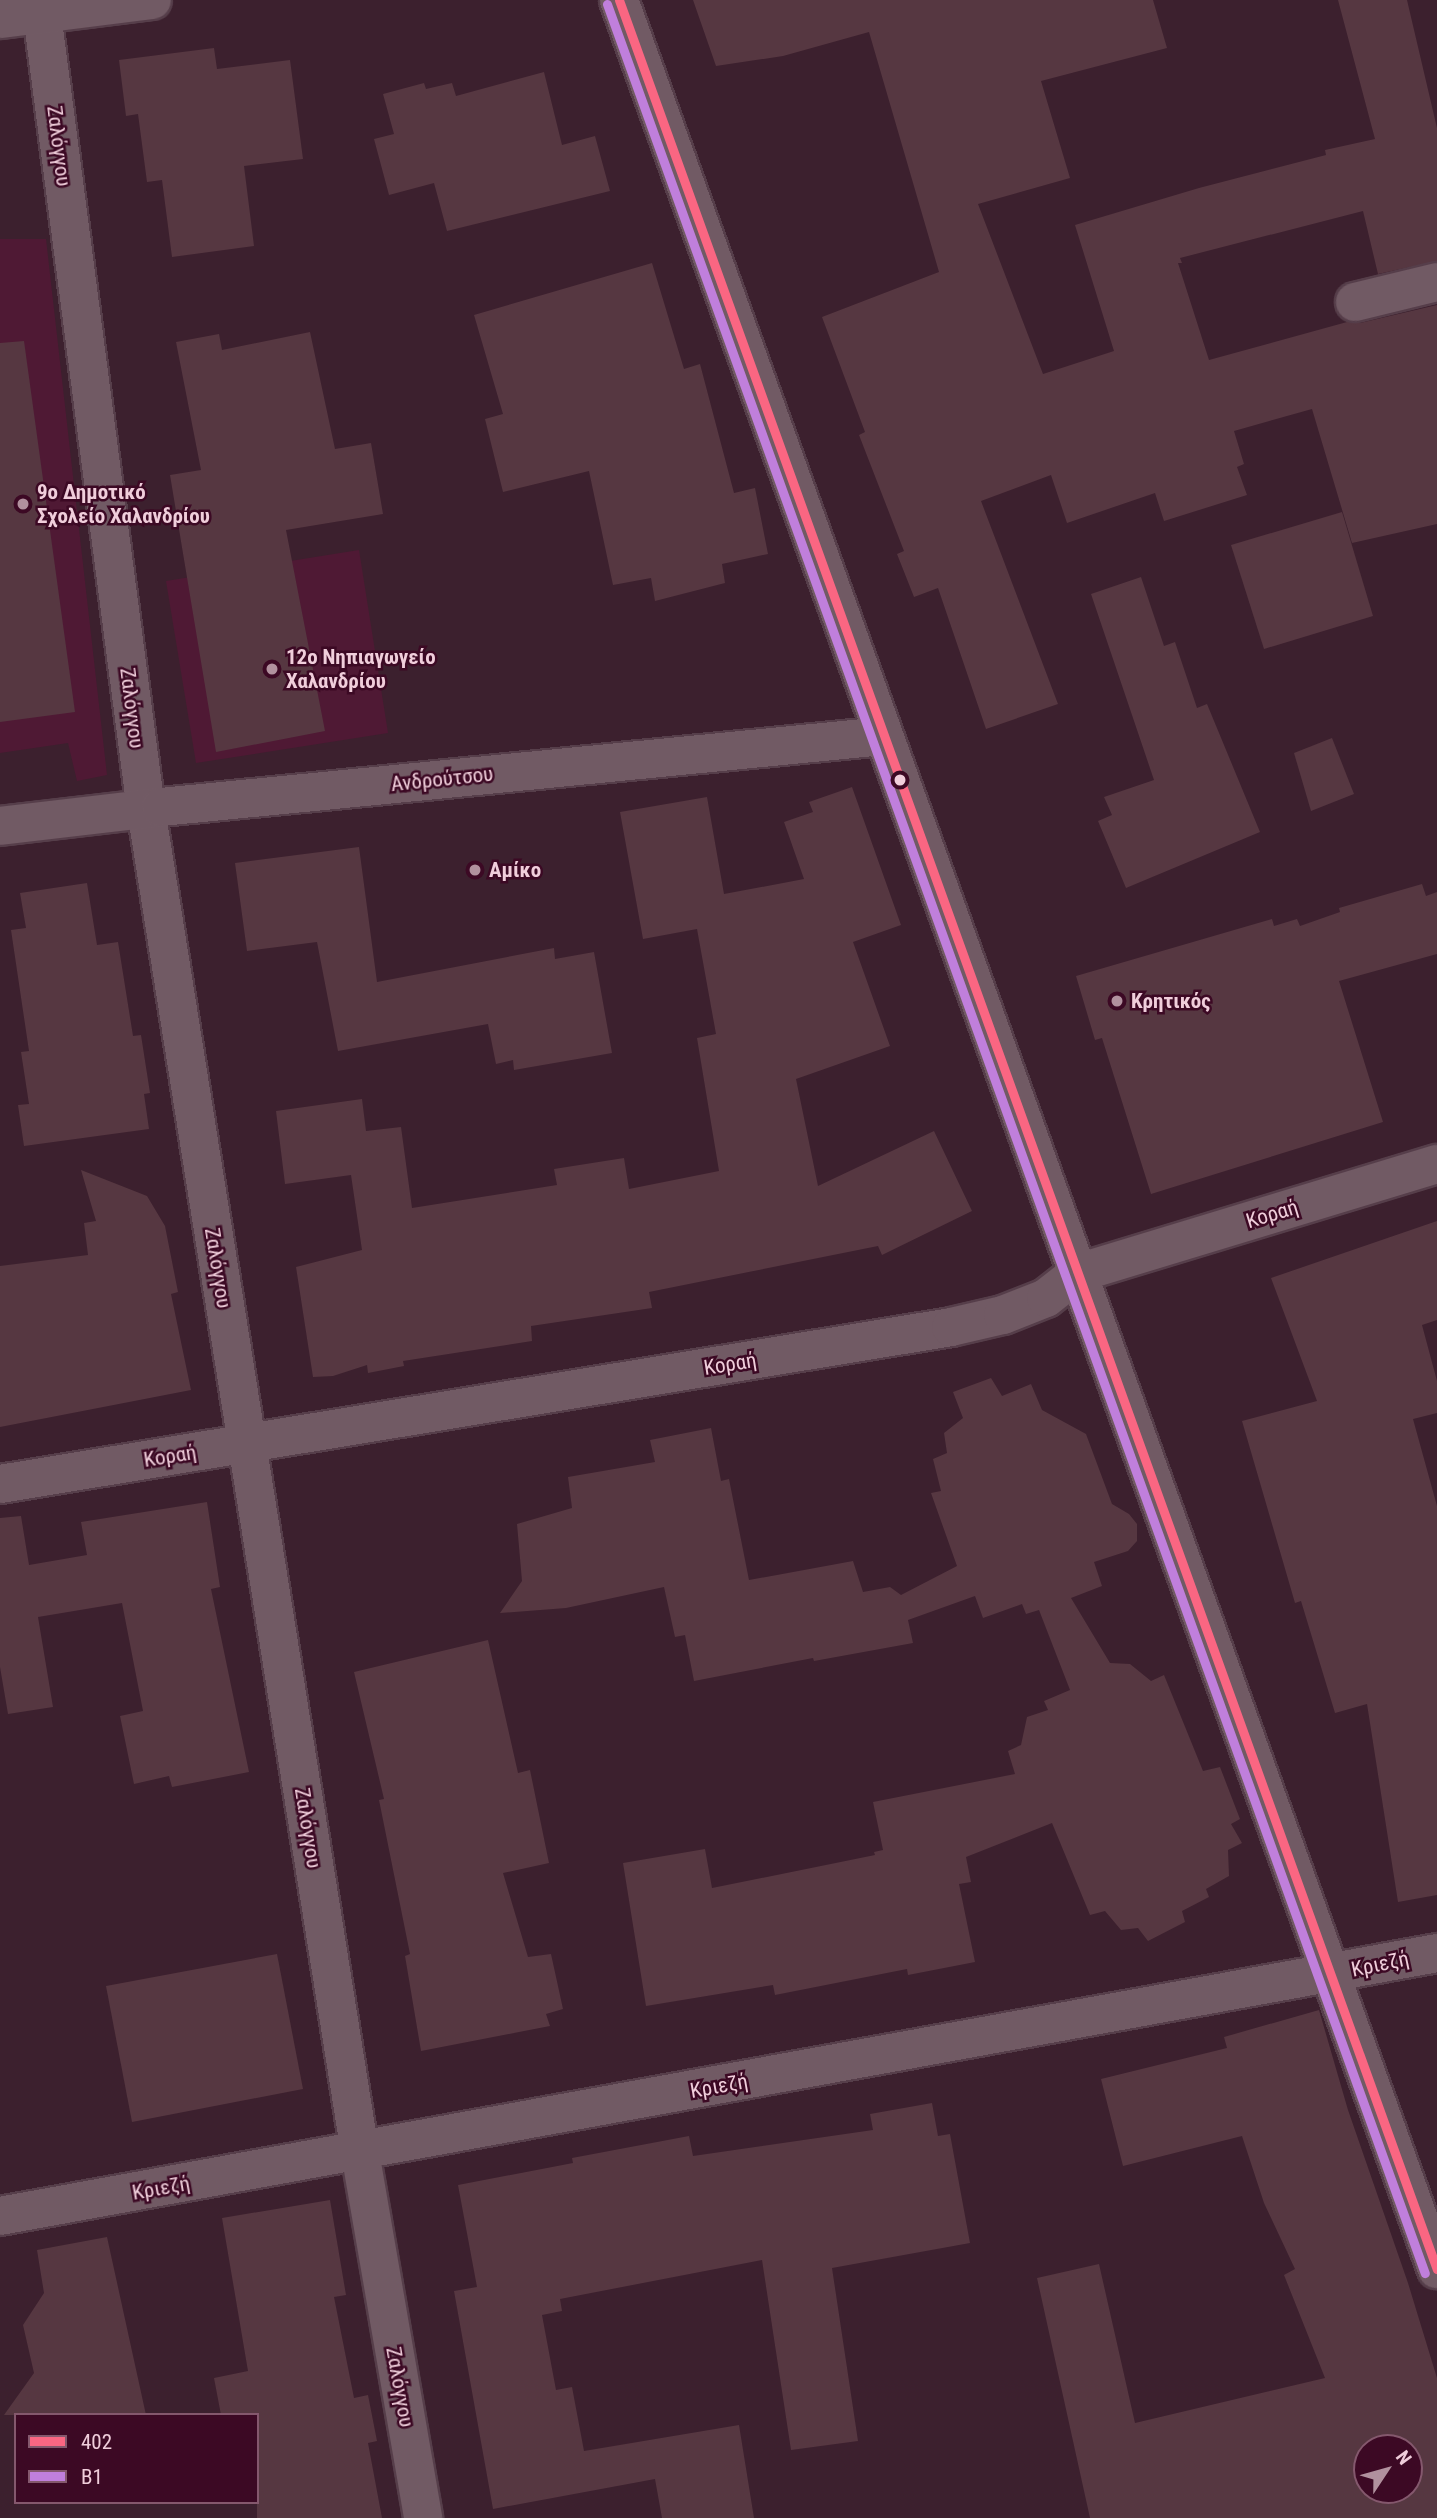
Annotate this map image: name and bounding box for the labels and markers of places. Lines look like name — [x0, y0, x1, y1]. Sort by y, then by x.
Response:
place label: 9ο Δημοτικό Σχολείο Χαλανδρίου — [37, 479, 210, 529]
marker: 9ο Δημοτικό Σχολείο Χαλανδρίου — [15, 496, 31, 512]
place label: 12ο Νηπιαγωγείο Χαλανδρίου — [286, 644, 436, 694]
marker: 12ο Νηπιαγωγείο Χαλανδρίου — [264, 661, 280, 677]
unlabelled marker — [893, 773, 907, 787]
place label: Αμίκο — [489, 857, 541, 883]
marker: Αμίκο — [467, 862, 483, 878]
place label: Κρητικός — [1131, 988, 1211, 1014]
marker: Κρητικός — [1109, 993, 1125, 1009]

